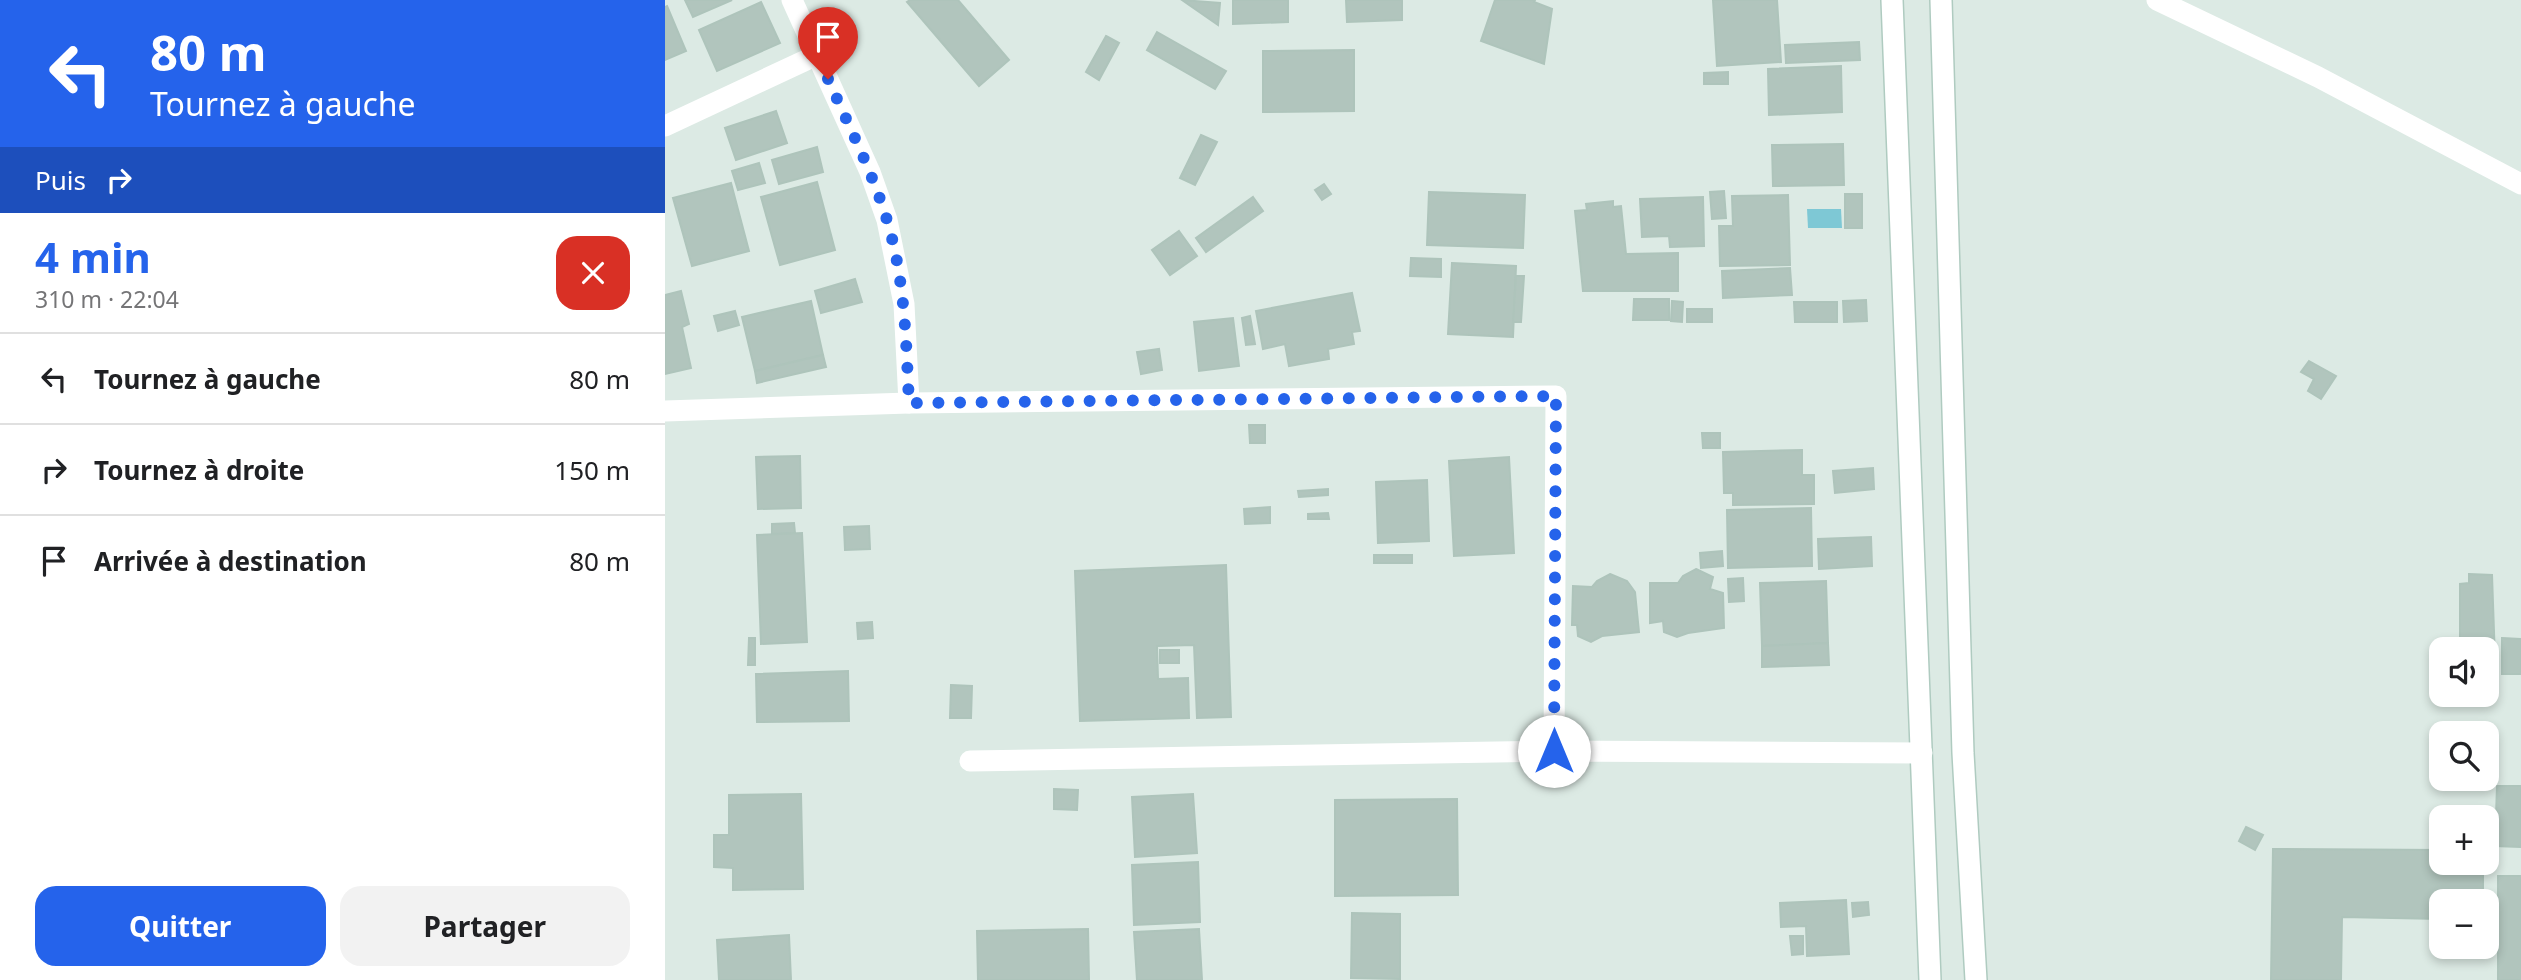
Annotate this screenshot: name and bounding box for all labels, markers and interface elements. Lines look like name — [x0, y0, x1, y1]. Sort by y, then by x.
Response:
pin — [798, 7, 858, 79]
icon: arrive — [809, 18, 847, 56]
text: 80 m — [150, 19, 267, 85]
icon: left — [35, 28, 126, 119]
text: Tournez à gauche — [150, 82, 416, 125]
icon: right — [100, 161, 138, 199]
text: Puis — [35, 162, 86, 198]
text: 4 min — [35, 228, 151, 285]
button: close — [556, 236, 630, 310]
text: 310 m · 22:04 — [35, 283, 179, 315]
icon: left — [35, 360, 73, 398]
text: Tournez à gauche — [94, 361, 321, 397]
text: 80 m — [569, 361, 630, 397]
icon: right — [35, 451, 73, 489]
text: Tournez à droite — [94, 452, 304, 488]
text: 150 m — [554, 452, 630, 488]
icon: arrive — [35, 542, 73, 580]
text: Arrivée à destination — [94, 543, 367, 579]
text: 80 m — [569, 543, 630, 579]
map controls — [2429, 637, 2499, 959]
button: sound — [2429, 637, 2499, 707]
position arrow — [1517, 714, 1591, 788]
button: search — [2429, 721, 2499, 791]
button: + — [2429, 805, 2499, 875]
button: Quitter — [35, 886, 326, 966]
button: Partager — [340, 886, 630, 966]
button: − — [2429, 889, 2499, 959]

